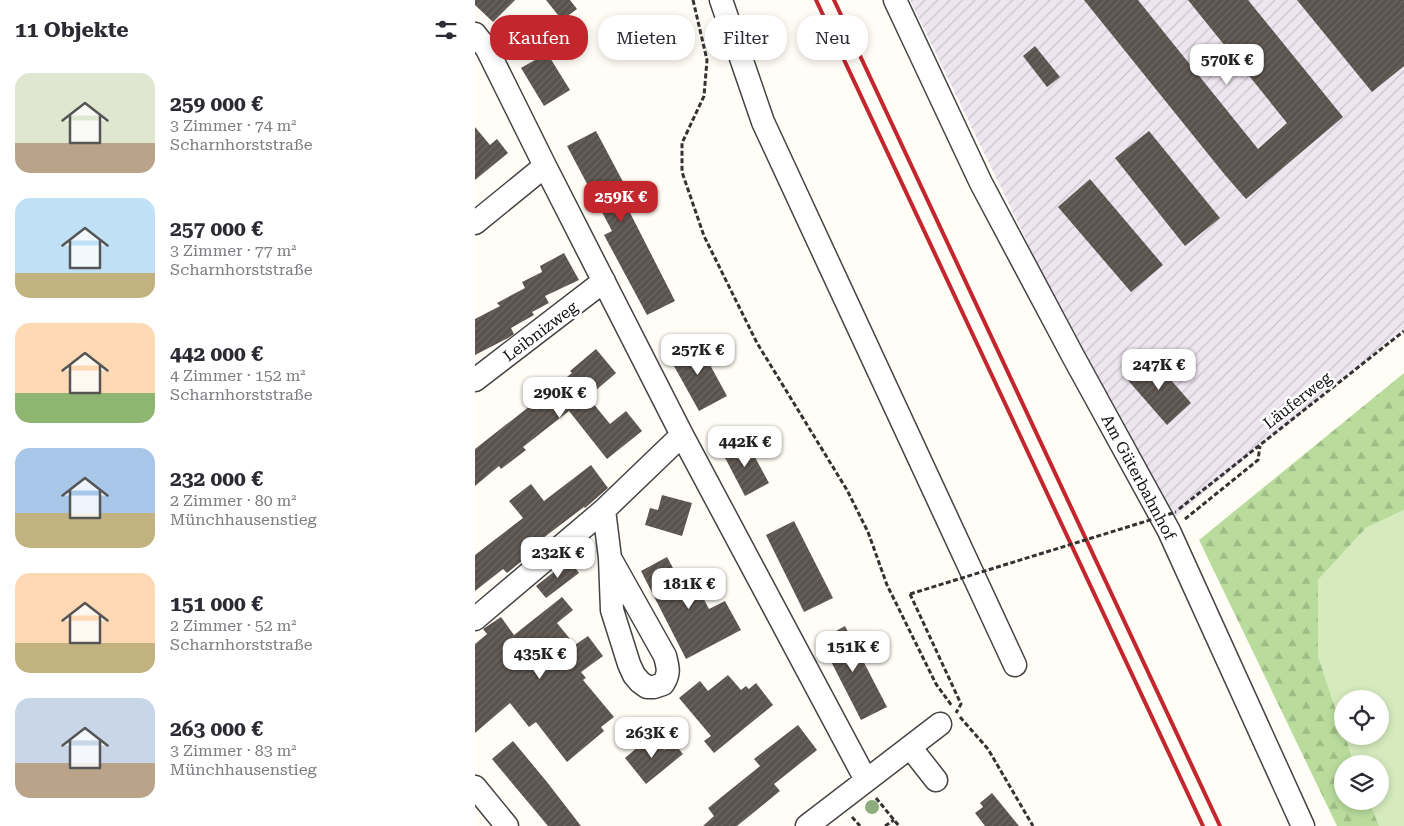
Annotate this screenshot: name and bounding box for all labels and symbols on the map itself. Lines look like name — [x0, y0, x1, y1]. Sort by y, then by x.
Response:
pin: 570K € — [1186, 44, 1268, 86]
pin: 259K € — [580, 180, 662, 223]
street label: Leibnizweg — [499, 297, 582, 365]
pin: 257K € — [657, 334, 739, 376]
pin: 247K € — [1118, 348, 1200, 391]
street label: Läuferweg — [1259, 367, 1336, 433]
pin: 290K € — [519, 376, 601, 419]
street label: Am Güterbahnhof — [1097, 411, 1180, 544]
pin: 442K € — [704, 426, 786, 468]
pin: 232K € — [517, 536, 599, 579]
pin: 181K € — [648, 568, 730, 610]
pin: 151K € — [812, 630, 894, 673]
pin: 435K € — [499, 638, 581, 680]
pin: 263K € — [611, 716, 693, 759]

